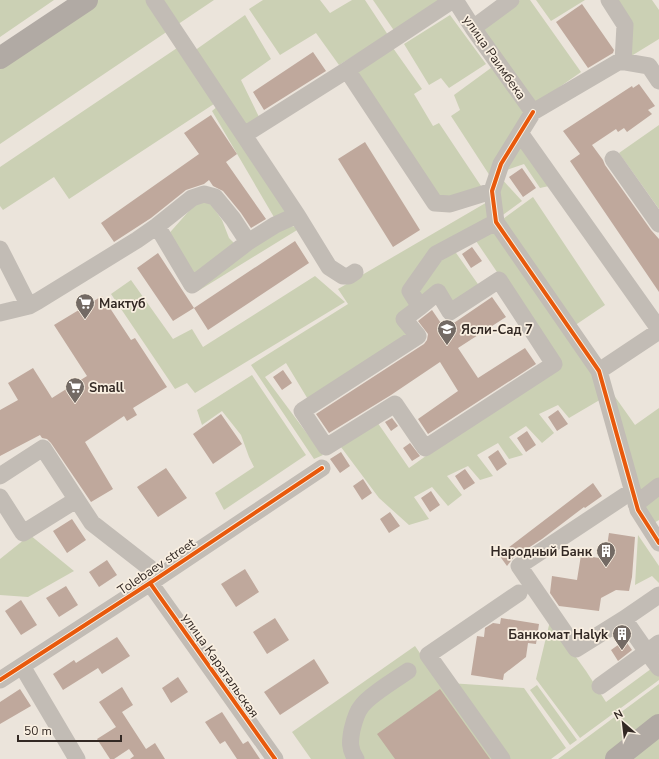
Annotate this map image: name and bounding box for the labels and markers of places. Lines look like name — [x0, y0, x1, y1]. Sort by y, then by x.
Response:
supermarket icon: Мактуб — [74, 292, 96, 320]
place label: Мактуб — [99, 295, 146, 313]
school or university icon: Ясли-Сад 7 — [436, 318, 458, 346]
place label: Ясли-Сад 7 — [461, 321, 533, 339]
supermarket icon: Small — [64, 376, 86, 404]
place label: Small — [89, 379, 125, 397]
building icon: Народный Банк — [595, 540, 617, 568]
place label: Народный Банк — [490, 543, 593, 561]
building icon: Банкомат Halyk — [611, 623, 633, 651]
place label: Банкомат Halyk — [508, 626, 609, 644]

